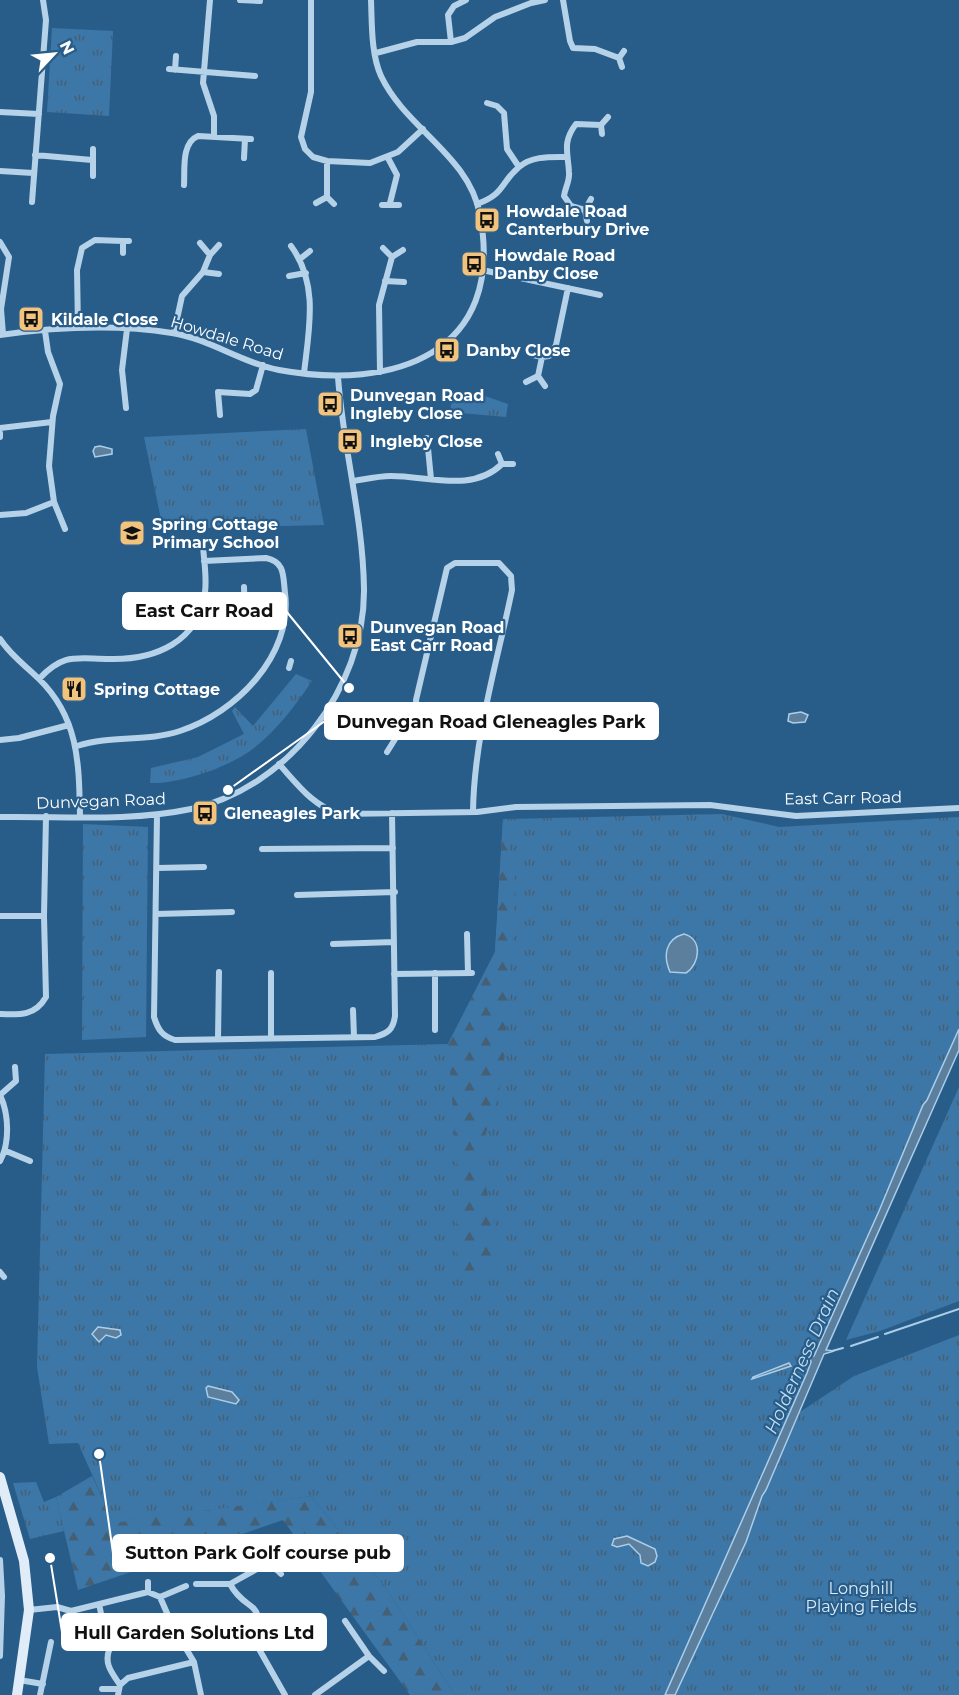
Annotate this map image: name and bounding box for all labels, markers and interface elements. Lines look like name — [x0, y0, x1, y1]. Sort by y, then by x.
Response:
north arrow — [24, 24, 84, 84]
text: N — [56, 38, 78, 58]
place label: Howdale Road Canterbury Drive — [506, 202, 649, 239]
bus stop icon: Howdale Road Canterbury Drive — [472, 205, 502, 235]
place label: Howdale Road Danby Close — [494, 246, 615, 283]
bus stop icon: Howdale Road Danby Close — [459, 249, 489, 279]
bus stop icon: Kildale Close — [16, 304, 46, 334]
place label: Kildale Close — [51, 310, 158, 329]
street label: Howdale Road — [168, 312, 286, 364]
bus stop icon: Danby Close — [432, 335, 462, 365]
place label: Danby Close — [466, 341, 571, 360]
place label: Dunvegan Road Ingleby Close — [350, 386, 484, 423]
bus stop icon: Dunvegan Road Ingleby Close — [315, 389, 345, 419]
bus stop icon: Ingleby Close — [335, 426, 365, 456]
place label: Ingleby Close — [370, 432, 483, 451]
place label: Spring Cottage Primary School — [152, 515, 279, 552]
school or university icon: Spring Cottage Primary School — [117, 518, 147, 548]
callout: East Carr Road — [123, 593, 286, 629]
text: East Carr Road — [135, 600, 273, 622]
place label: Dunvegan Road East Carr Road — [370, 618, 504, 655]
bus stop icon: Dunvegan Road East Carr Road — [335, 621, 365, 651]
restaurant icon: Spring Cottage — [59, 674, 89, 704]
place label: Spring Cottage — [94, 680, 220, 699]
callout: Dunvegan Road Gleneagles Park — [325, 703, 658, 739]
text: Dunvegan Road Gleneagles Park — [336, 711, 646, 733]
street label: East Carr Road — [784, 787, 902, 809]
street label: Dunvegan Road — [36, 789, 166, 813]
bus stop icon: Gleneagles Park — [190, 798, 220, 828]
place label: Gleneagles Park — [224, 804, 360, 823]
water label: Holderness Drain — [760, 1285, 844, 1437]
callout: Sutton Park Golf course pub — [113, 1535, 403, 1571]
text: Sutton Park Golf course pub — [125, 1542, 391, 1564]
park label: Longhill Playing Fields — [806, 1579, 917, 1616]
callout: Hull Garden Solutions Ltd — [62, 1614, 326, 1650]
text: Hull Garden Solutions Ltd — [74, 1622, 314, 1644]

